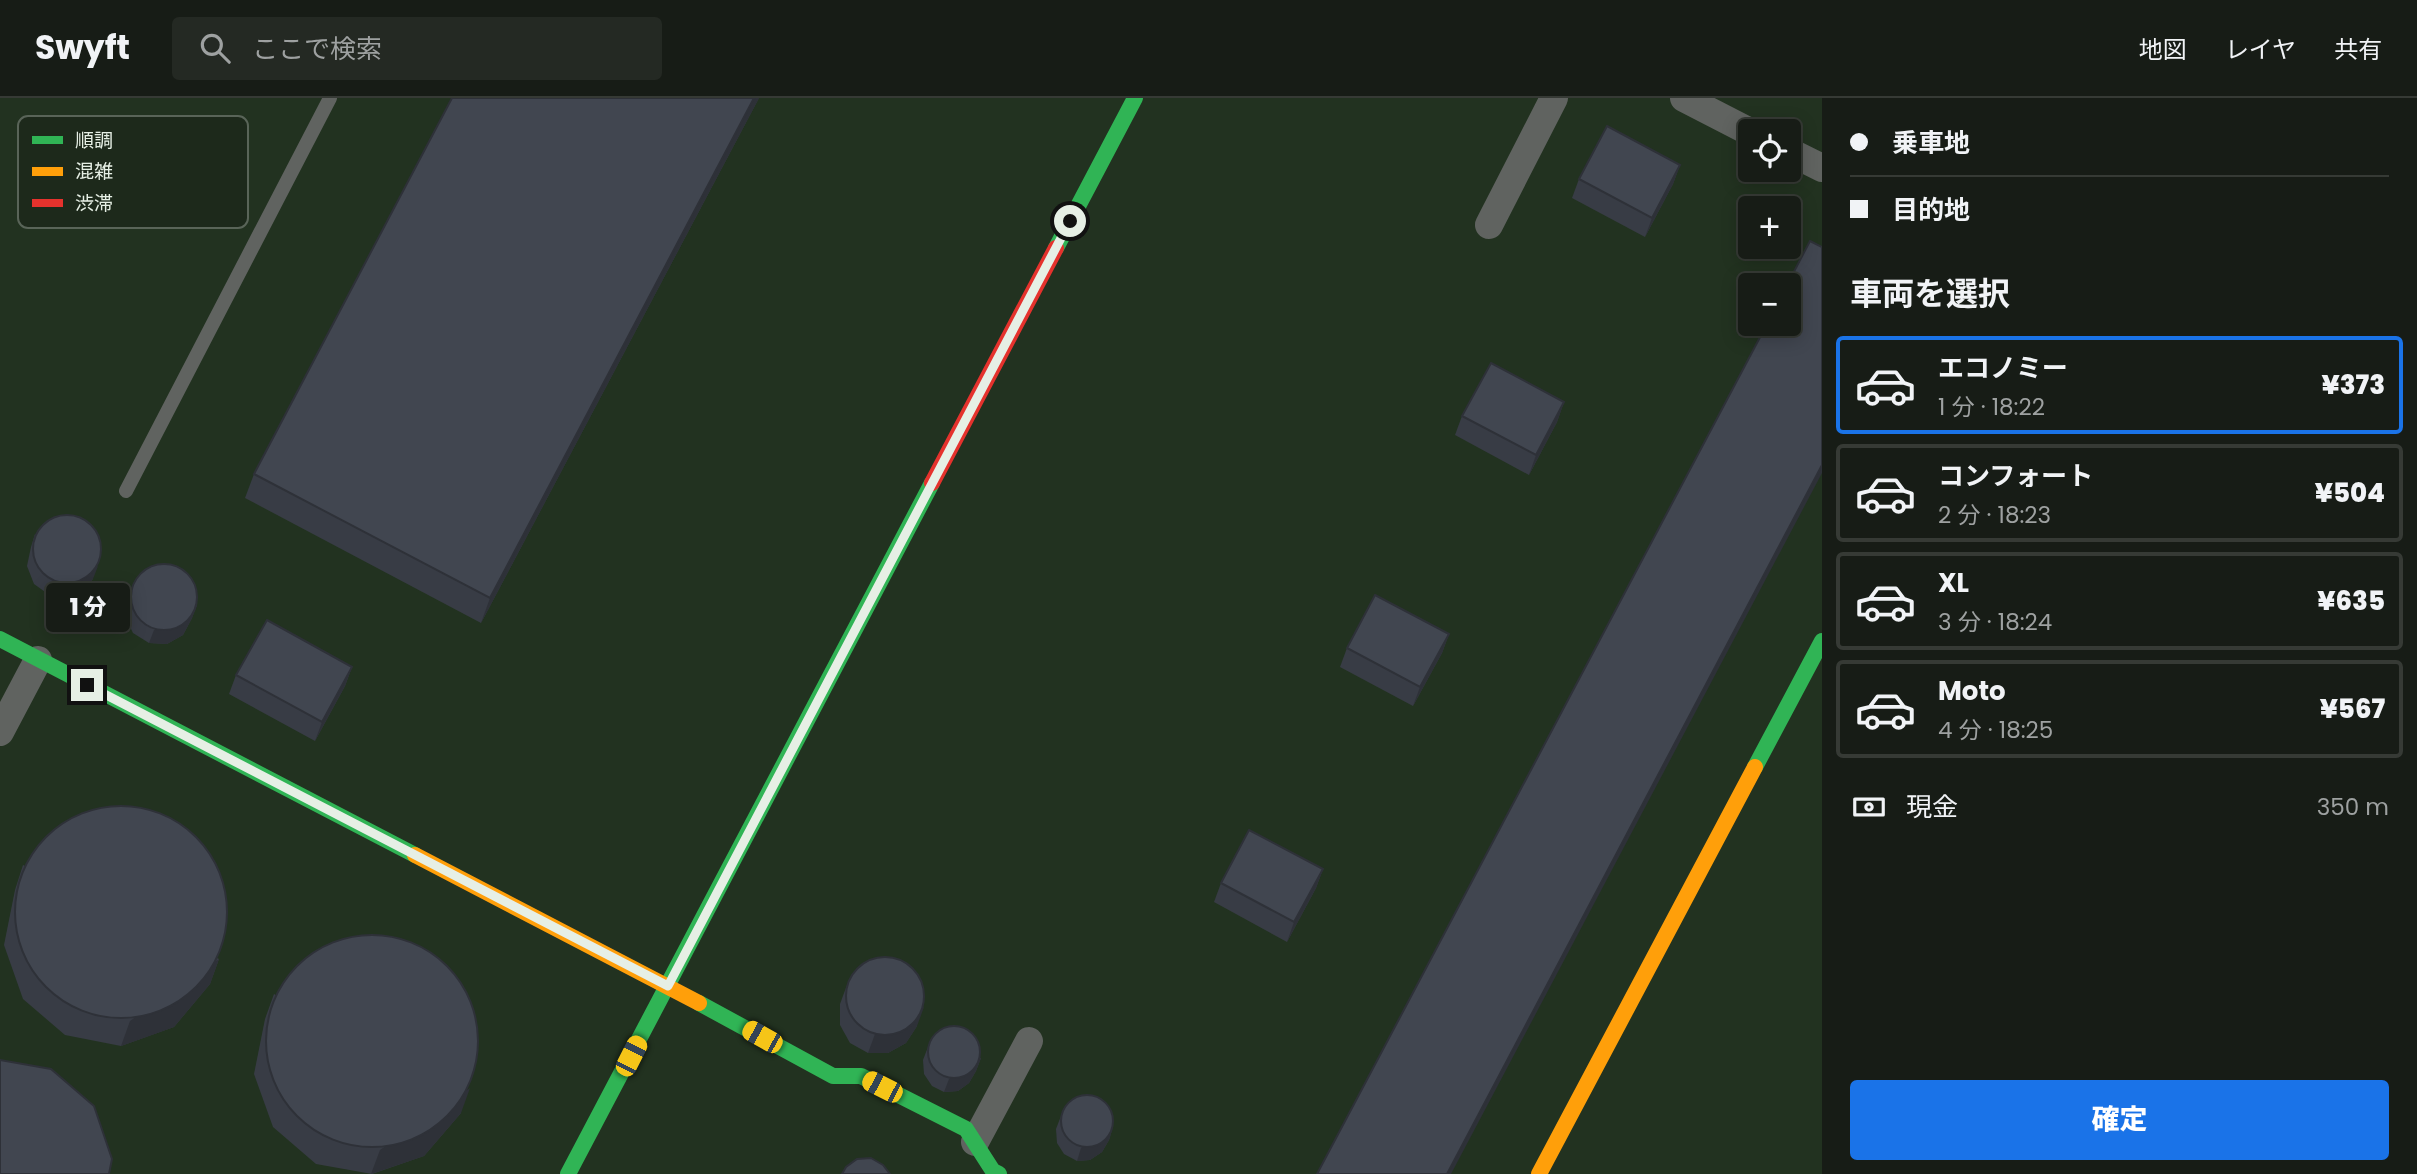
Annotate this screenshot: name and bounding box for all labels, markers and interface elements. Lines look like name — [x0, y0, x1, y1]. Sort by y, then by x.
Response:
search box — [172, 17, 662, 80]
text: Swyft — [35, 24, 130, 71]
icon: search — [196, 29, 234, 67]
text: ここで検索 — [252, 31, 382, 67]
text: 地図 — [2139, 33, 2187, 66]
text: レイヤ — [2225, 33, 2296, 66]
text: 共有 — [2334, 33, 2382, 66]
legend — [18, 116, 248, 228]
map controls — [1738, 119, 1801, 336]
button: locate — [1738, 119, 1801, 182]
text: 乗車地 — [1892, 125, 1970, 161]
text: 順調 — [75, 127, 113, 154]
text: 混雑 — [75, 158, 113, 185]
text: 渋滞 — [75, 190, 113, 217]
text: 目的地 — [1892, 192, 1970, 228]
button: + — [1738, 196, 1801, 259]
route start — [1054, 205, 1086, 237]
text: 車両を選択 — [1850, 271, 2010, 316]
button: − — [1738, 273, 1801, 336]
text: エコノミー — [1938, 350, 2068, 386]
icon: car — [1854, 354, 1917, 417]
text: ¥373 — [2321, 367, 2385, 403]
text: 1 分 · 18:22 — [1938, 391, 2045, 423]
text: コンフォート — [1938, 458, 2093, 494]
icon: car — [1854, 462, 1917, 525]
text: ¥504 — [2315, 475, 2385, 511]
text: 2 分 · 18:23 — [1938, 499, 2051, 531]
text: XL — [1938, 565, 1969, 601]
icon: car — [1854, 570, 1917, 633]
text: ¥635 — [2317, 583, 2385, 619]
callout: 1 分 — [45, 584, 129, 632]
text: 1 分 — [70, 591, 106, 623]
text: 3 分 · 18:24 — [1938, 606, 2052, 638]
route end — [71, 669, 103, 701]
text: Moto — [1938, 673, 2006, 709]
icon: car — [1854, 678, 1917, 741]
text: ¥567 — [2320, 691, 2385, 727]
text: 4 分 · 18:25 — [1938, 714, 2053, 746]
icon: cash — [1850, 788, 1888, 826]
text: 現金 — [1906, 789, 1958, 825]
text: 350 m — [2317, 791, 2389, 823]
car — [739, 1018, 786, 1056]
car — [613, 1033, 650, 1079]
car — [859, 1068, 906, 1106]
button: 確定 — [1850, 1080, 2389, 1160]

